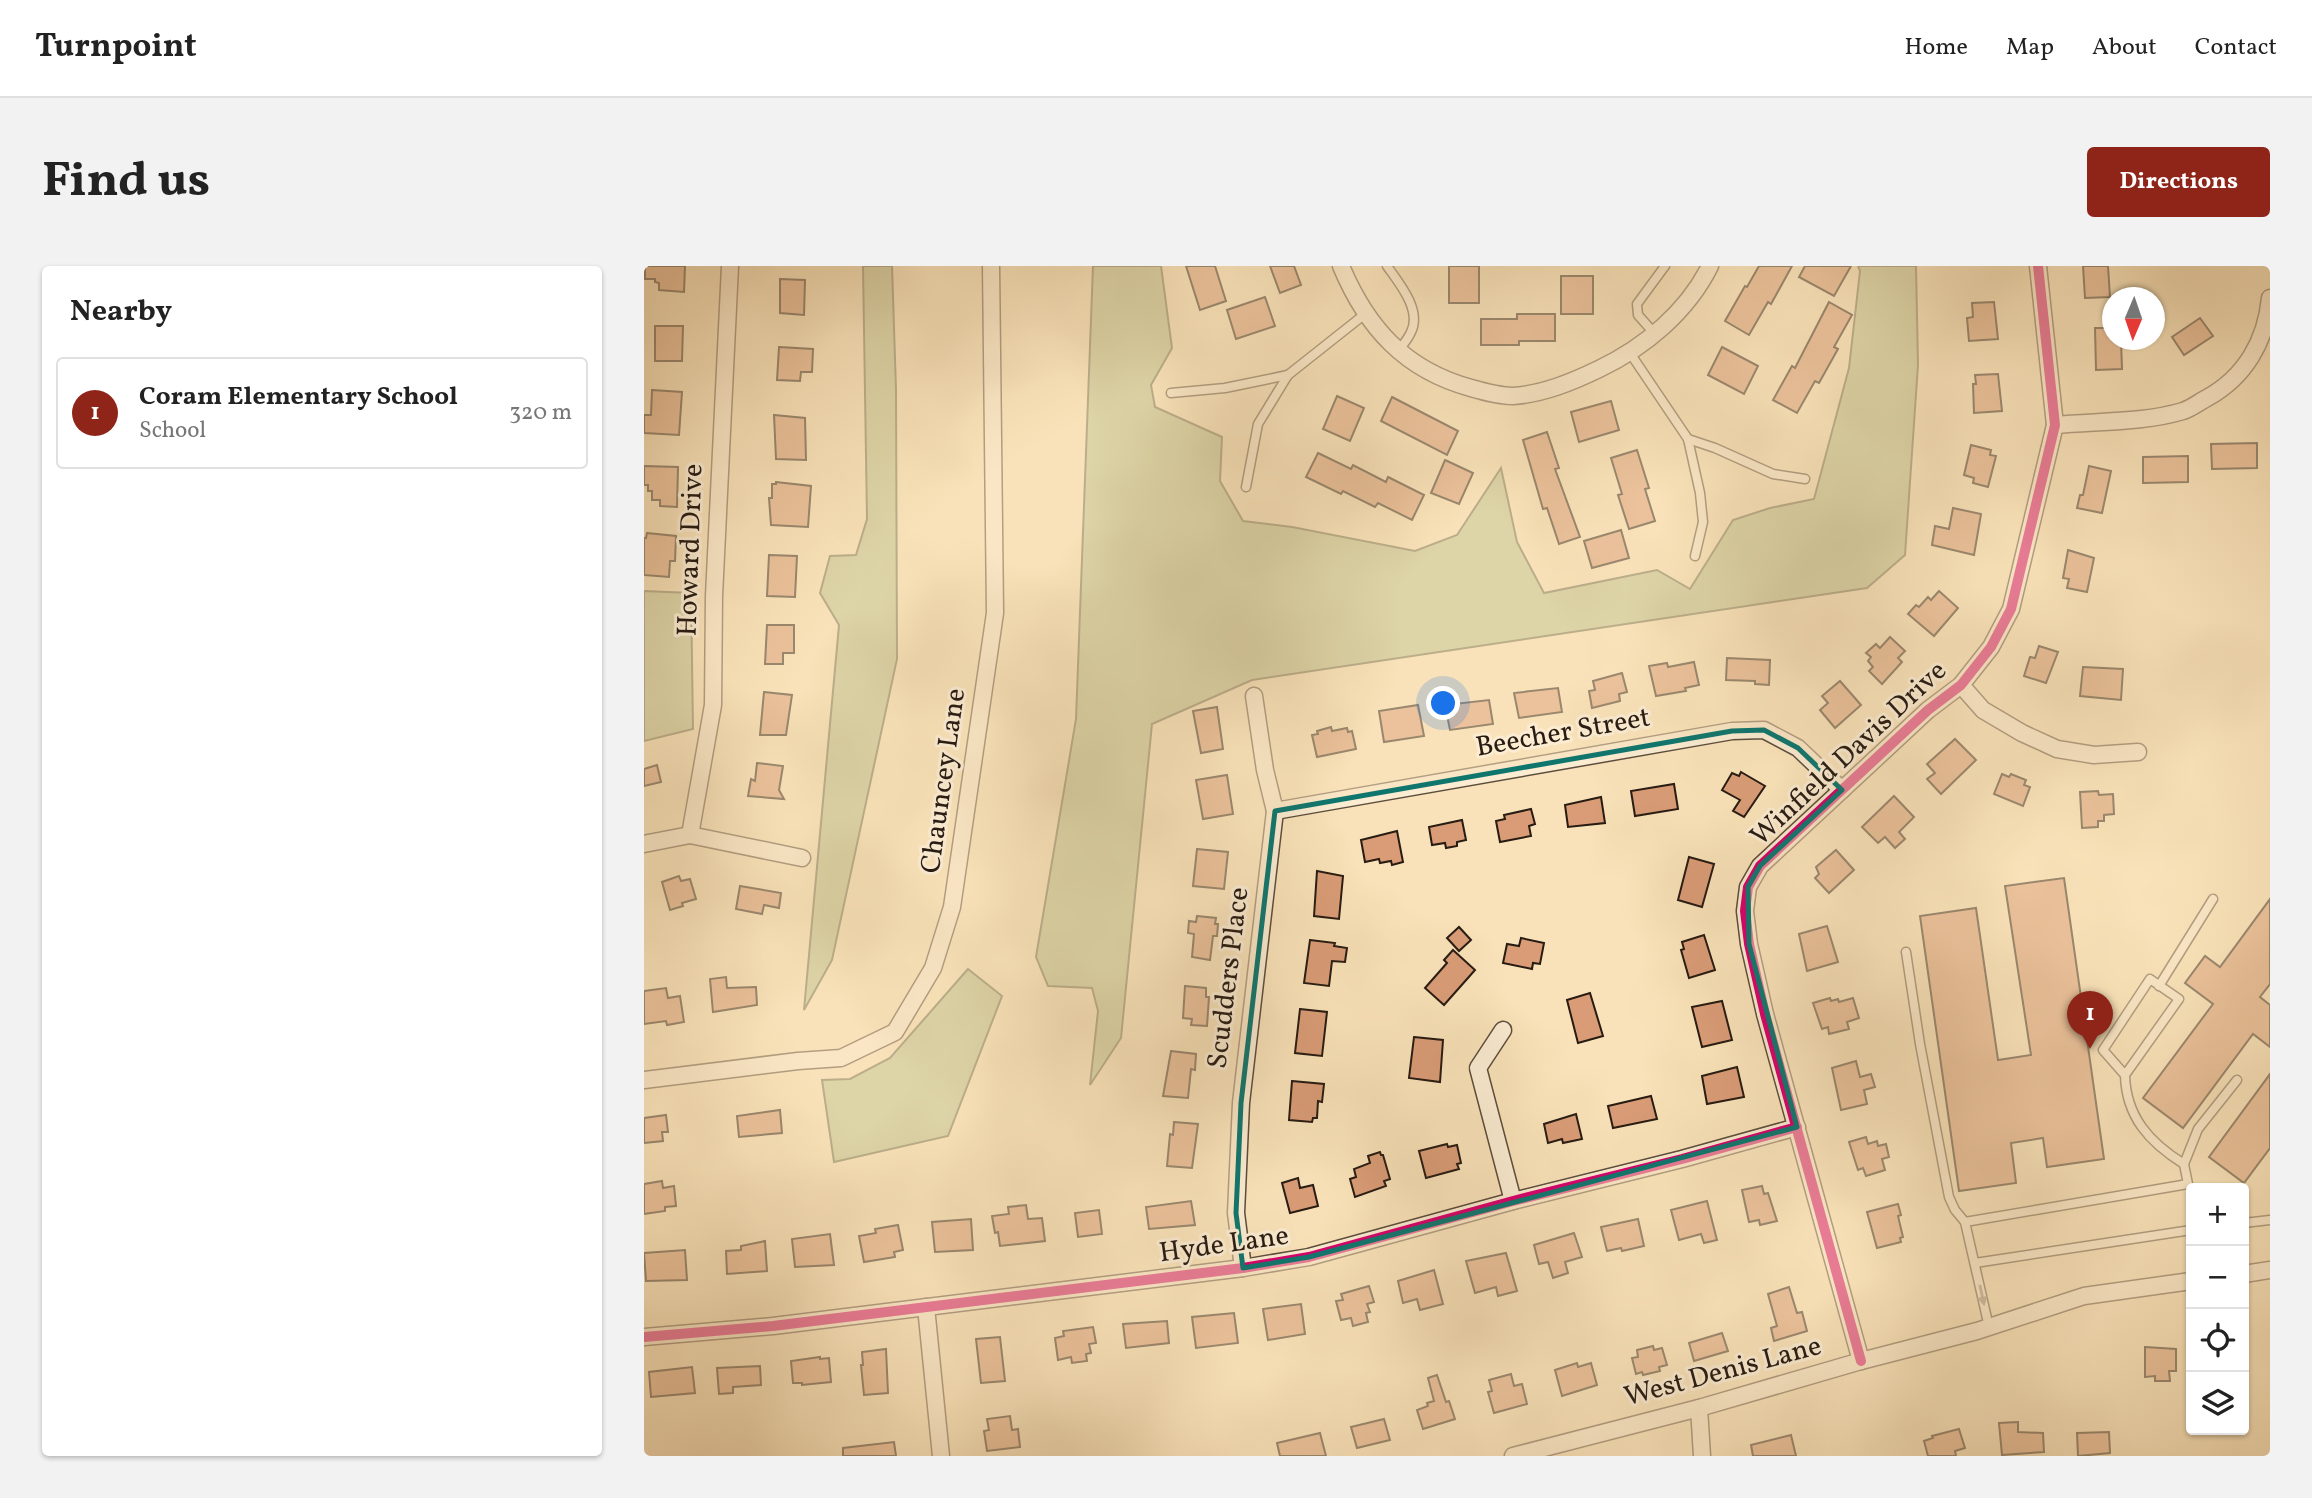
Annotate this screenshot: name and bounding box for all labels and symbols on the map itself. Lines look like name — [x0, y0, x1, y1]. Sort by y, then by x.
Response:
north arrow — [2102, 287, 2165, 350]
street label: Howard Drive — [668, 463, 714, 637]
street label: Winfield Davis Drive — [1742, 653, 1956, 855]
street label: Chauncey Lane — [912, 686, 976, 876]
your location — [1426, 686, 1460, 720]
street label: Beecher Street — [1473, 698, 1653, 768]
street label: Scudders Place — [1199, 885, 1259, 1071]
pin: 1 — [2067, 991, 2113, 1049]
street label: Hyde Lane — [1157, 1217, 1291, 1273]
one-way arrow — [1976, 1284, 1987, 1306]
street label: West Denis Lane — [1620, 1327, 1826, 1417]

